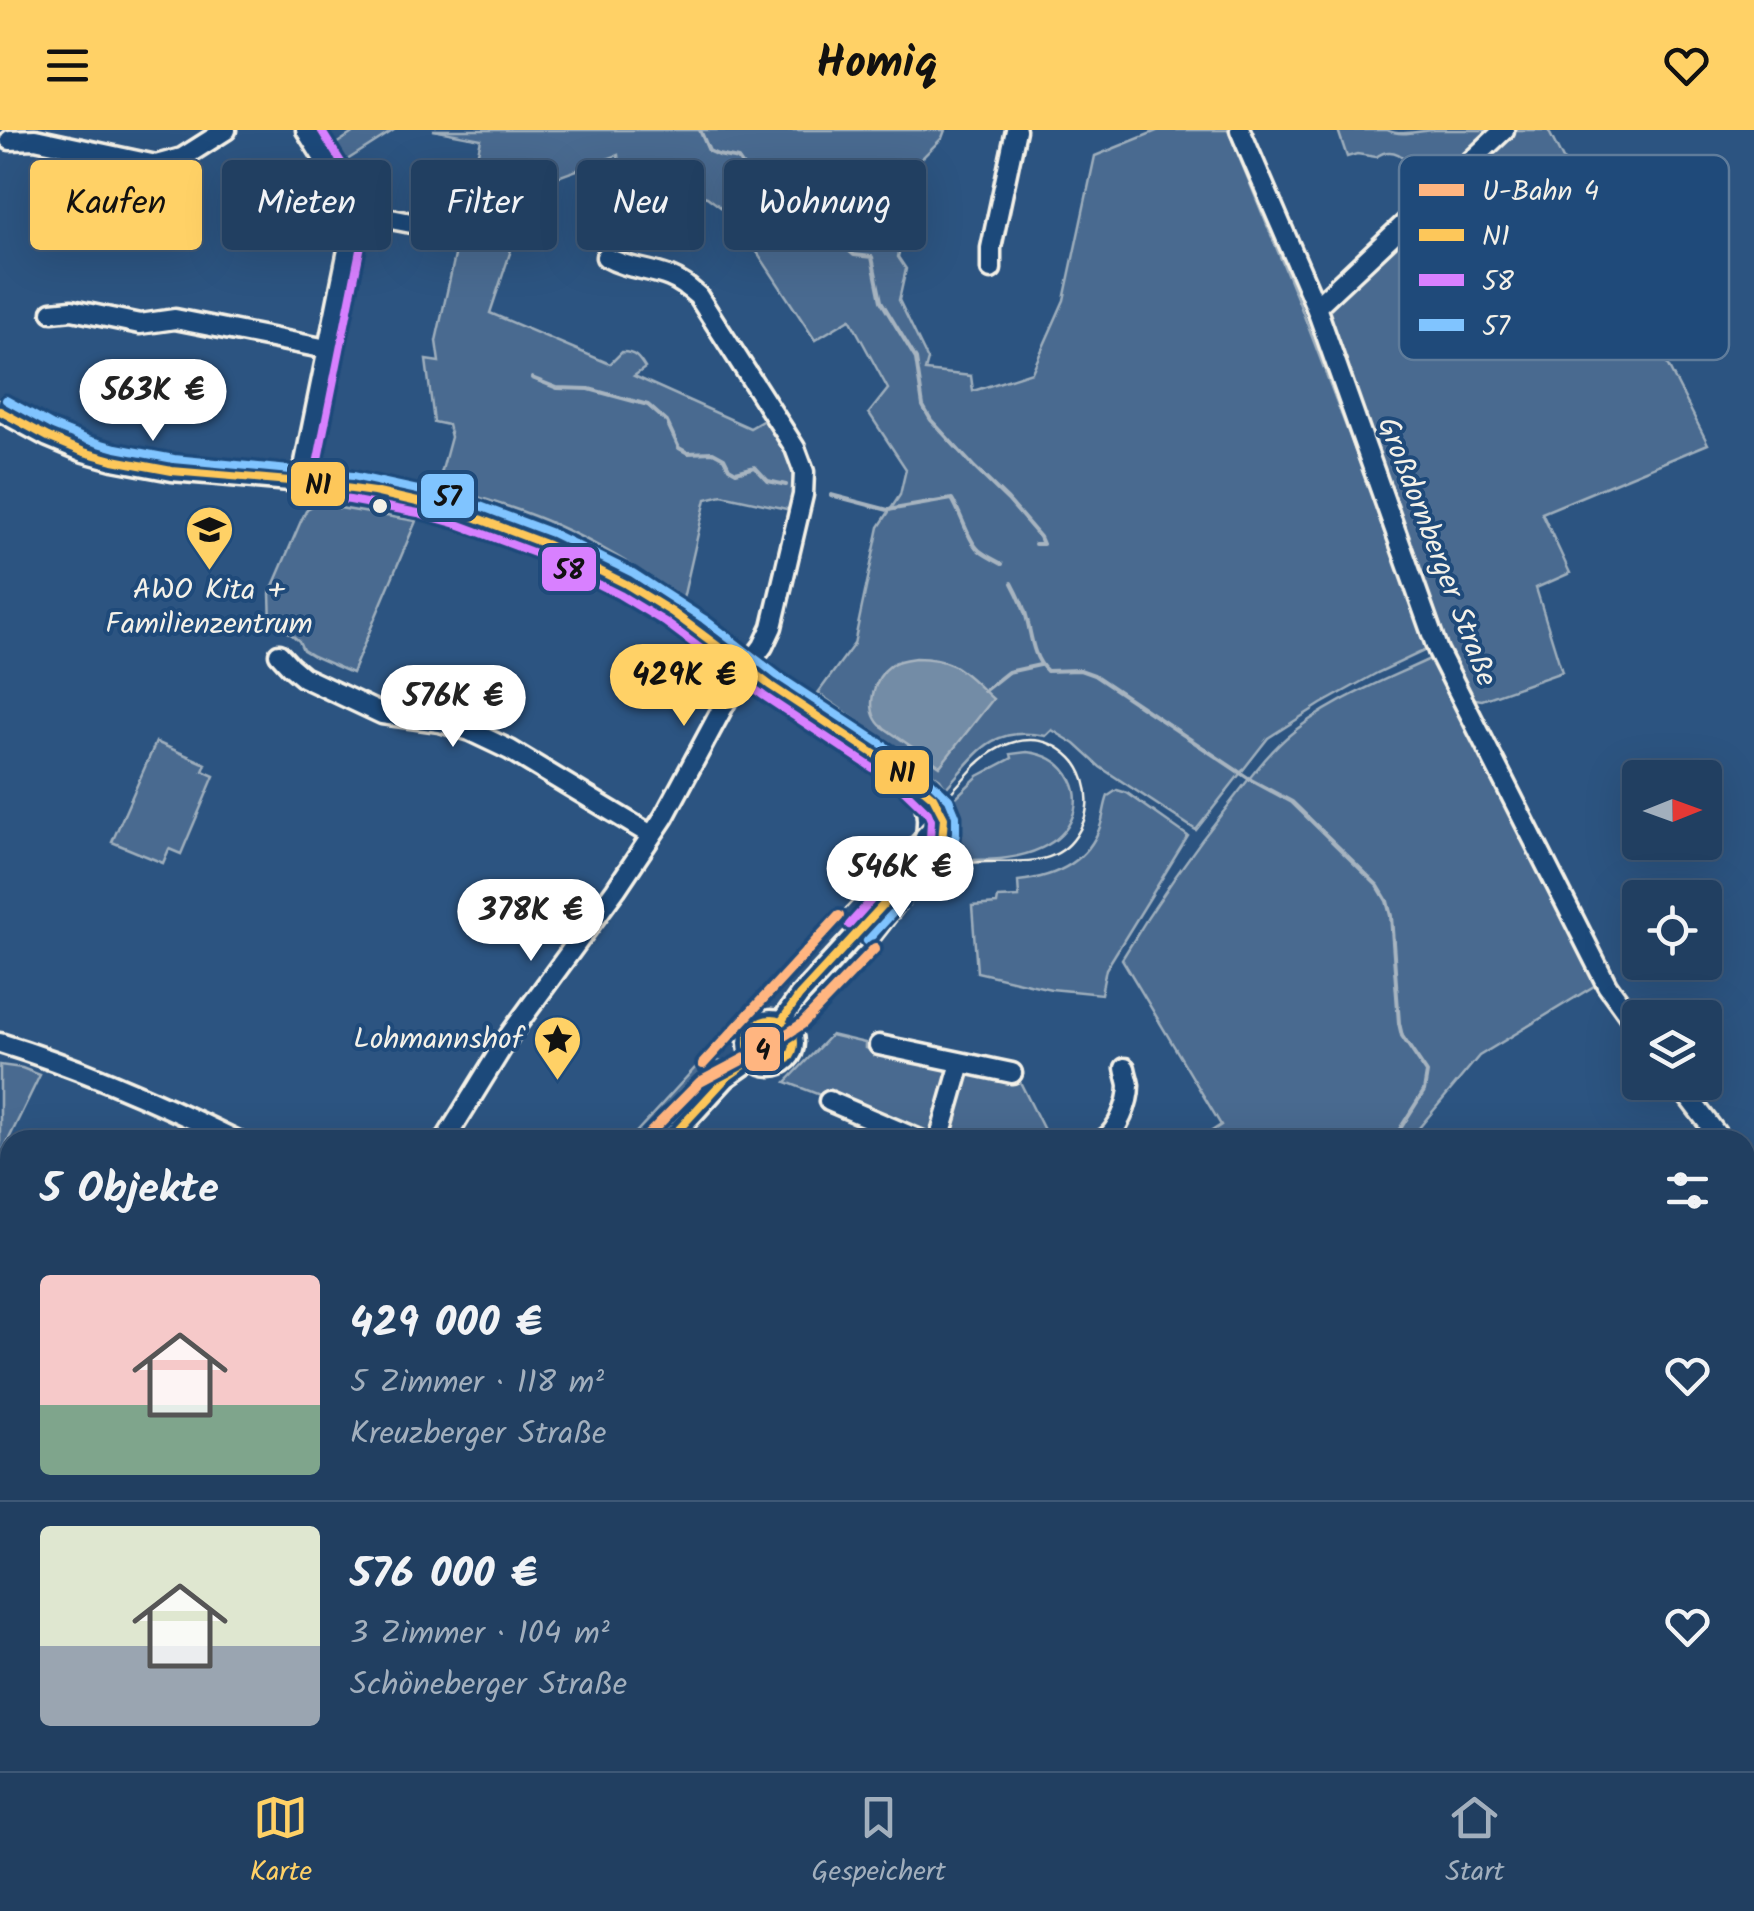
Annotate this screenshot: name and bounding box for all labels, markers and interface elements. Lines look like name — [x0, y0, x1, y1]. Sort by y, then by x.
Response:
text: Homiq — [816, 29, 938, 101]
icon: menu — [40, 38, 95, 93]
icon: heart — [1659, 38, 1714, 93]
legend — [1399, 155, 1729, 360]
chip: Kaufen — [30, 160, 202, 250]
chip: Mieten — [222, 160, 391, 250]
chip: Filter — [411, 160, 557, 250]
chip: Neu — [577, 160, 704, 250]
chip: Wohnung — [724, 160, 926, 250]
text: U-Bahn 4 — [1482, 170, 1599, 215]
text: N1 — [1482, 215, 1510, 260]
text: 58 — [1482, 260, 1514, 305]
text: 57 — [1482, 305, 1511, 350]
pin: 563K € — [72, 359, 234, 444]
text: 563K € — [102, 366, 204, 417]
street label: Großdornberger Straße — [1362, 410, 1510, 694]
line badge: N1 — [289, 460, 347, 508]
text: N1 — [305, 464, 332, 509]
line badge: 57 — [419, 472, 476, 520]
text: 57 — [433, 476, 462, 521]
unlabelled marker — [370, 496, 390, 516]
school or university icon: AWO Kita + Familienzentrum — [183, 504, 235, 572]
line badge: 58 — [540, 545, 598, 593]
text: 58 — [553, 549, 585, 594]
place label: AWO Kita + Familienzentrum — [105, 567, 313, 649]
pin: 429K € — [603, 644, 765, 729]
text: 429K € — [632, 651, 736, 702]
pin: 576K € — [372, 665, 534, 750]
text: 576K € — [403, 672, 503, 723]
line badge: N1 — [873, 748, 931, 796]
text: N1 — [889, 752, 916, 797]
north arrow — [1622, 760, 1722, 860]
map controls — [1622, 760, 1722, 1100]
pin: 546K € — [819, 836, 981, 921]
text: 546K € — [849, 843, 951, 894]
pin: 378K € — [450, 879, 612, 964]
button: locate — [1622, 880, 1722, 980]
text: 378K € — [479, 886, 583, 937]
button: layers — [1622, 1000, 1722, 1100]
place icon: Lohmannshof — [532, 1014, 584, 1082]
place label: Lohmannshof — [353, 1016, 526, 1064]
line badge: 4 — [743, 1025, 782, 1073]
text: 4 — [755, 1029, 771, 1074]
text: 5 Objekte — [40, 1157, 219, 1224]
icon: filters — [1660, 1163, 1715, 1218]
text: 429 000 € — [350, 1291, 542, 1358]
icon: home — [120, 1315, 240, 1435]
icon: heart — [1660, 1348, 1715, 1403]
text: 5 Zimmer · 118 m² — [350, 1358, 604, 1409]
text: Kreuzberger Straße — [350, 1409, 606, 1460]
text: 576 000 € — [350, 1542, 537, 1609]
icon: home — [120, 1566, 240, 1686]
icon: heart — [1660, 1599, 1715, 1654]
text: 3 Zimmer · 104 m² — [350, 1609, 610, 1660]
text: Schöneberger Straße — [350, 1660, 627, 1711]
tab: Karte — [250, 1790, 312, 1895]
tab: Gespeichert — [811, 1790, 946, 1895]
tab: Start — [1445, 1790, 1504, 1895]

